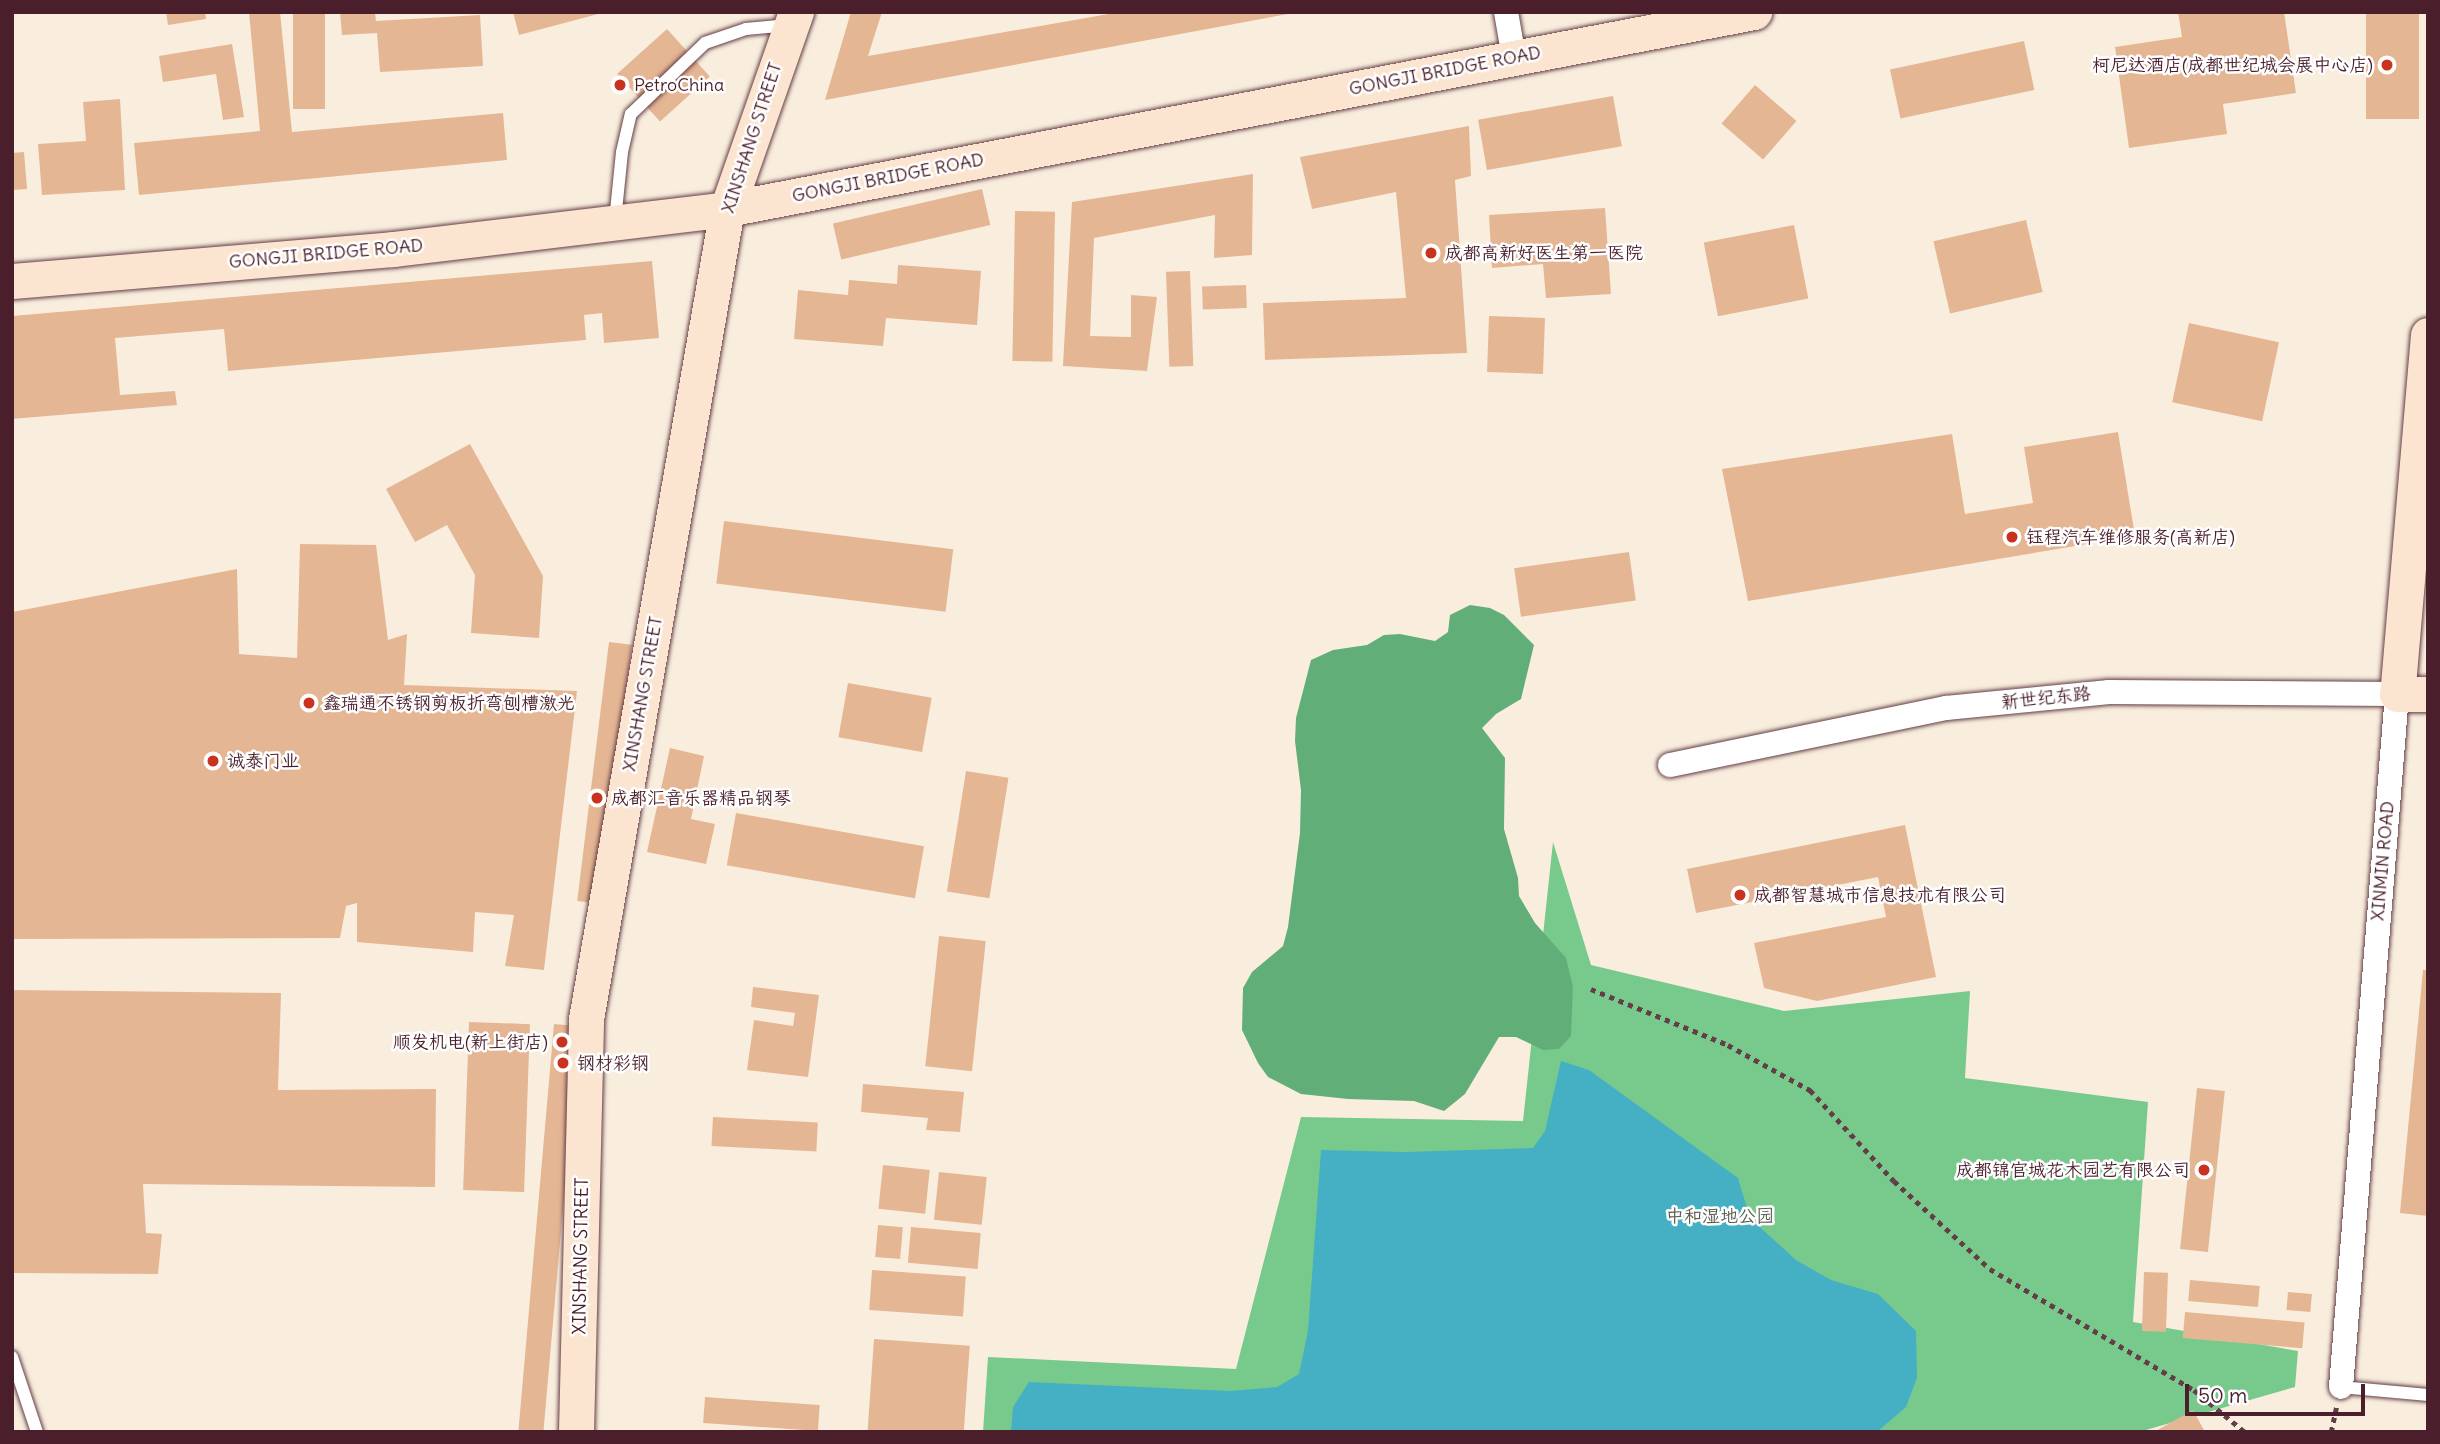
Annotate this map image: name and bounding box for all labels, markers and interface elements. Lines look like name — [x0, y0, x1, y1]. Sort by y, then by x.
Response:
street label: GONGJI BRIDGE ROAD — [1347, 42, 1543, 100]
place label: 柯尼达酒店(成都世纪城会展中心店) — [2092, 54, 2373, 76]
marker: 柯尼达酒店(成都世纪城会展中心店) — [2379, 57, 2395, 73]
street label: XINSHANG STREET — [717, 60, 787, 216]
place label: PetroChina — [634, 74, 724, 96]
marker: PetroChina — [612, 77, 628, 93]
street label: GONGJI BRIDGE ROAD — [790, 149, 986, 207]
street label: GONGJI BRIDGE ROAD — [228, 235, 424, 273]
place label: 成都高新好医生第一医院 — [1445, 242, 1643, 264]
marker: 成都高新好医生第一医院 — [1423, 245, 1439, 261]
place label: 钰程汽车维修服务(高新店) — [2026, 526, 2235, 548]
marker: 钰程汽车维修服务(高新店) — [2004, 529, 2020, 545]
street label: XINSHANG STREET — [619, 615, 667, 773]
street label: 新世纪东路 — [2000, 683, 2092, 713]
place label: 鑫瑞通不锈钢剪板折弯刨槽激光 — [323, 692, 575, 714]
marker: 鑫瑞通不锈钢剪板折弯刨槽激光 — [301, 695, 317, 711]
place label: 诚泰门业 — [227, 750, 299, 772]
marker: 诚泰门业 — [205, 753, 221, 769]
place label: 成都汇音乐器精品钢琴 — [611, 787, 791, 809]
marker: 成都汇音乐器精品钢琴 — [589, 790, 605, 806]
street label: XINMIN ROAD — [2367, 800, 2399, 922]
place label: 成都智慧城市信息技术有限公司 — [1754, 884, 2006, 906]
marker: 成都智慧城市信息技术有限公司 — [1732, 887, 1748, 903]
place label: 顺发机电(新上街店) — [393, 1031, 548, 1053]
marker: 顺发机电(新上街店) — [554, 1034, 570, 1050]
place label: 钢材彩钢 — [577, 1052, 649, 1074]
marker: 钢材彩钢 — [555, 1055, 571, 1071]
place label: 成都锦官城花木园艺有限公司 — [1956, 1159, 2190, 1181]
marker: 成都锦官城花木园艺有限公司 — [2196, 1162, 2212, 1178]
street label: XINSHANG STREET — [569, 1177, 593, 1335]
park label: 中和湿地公园 — [1666, 1205, 1774, 1227]
scale bar — [2188, 1370, 2368, 1414]
text: 50 m — [2198, 1382, 2247, 1409]

